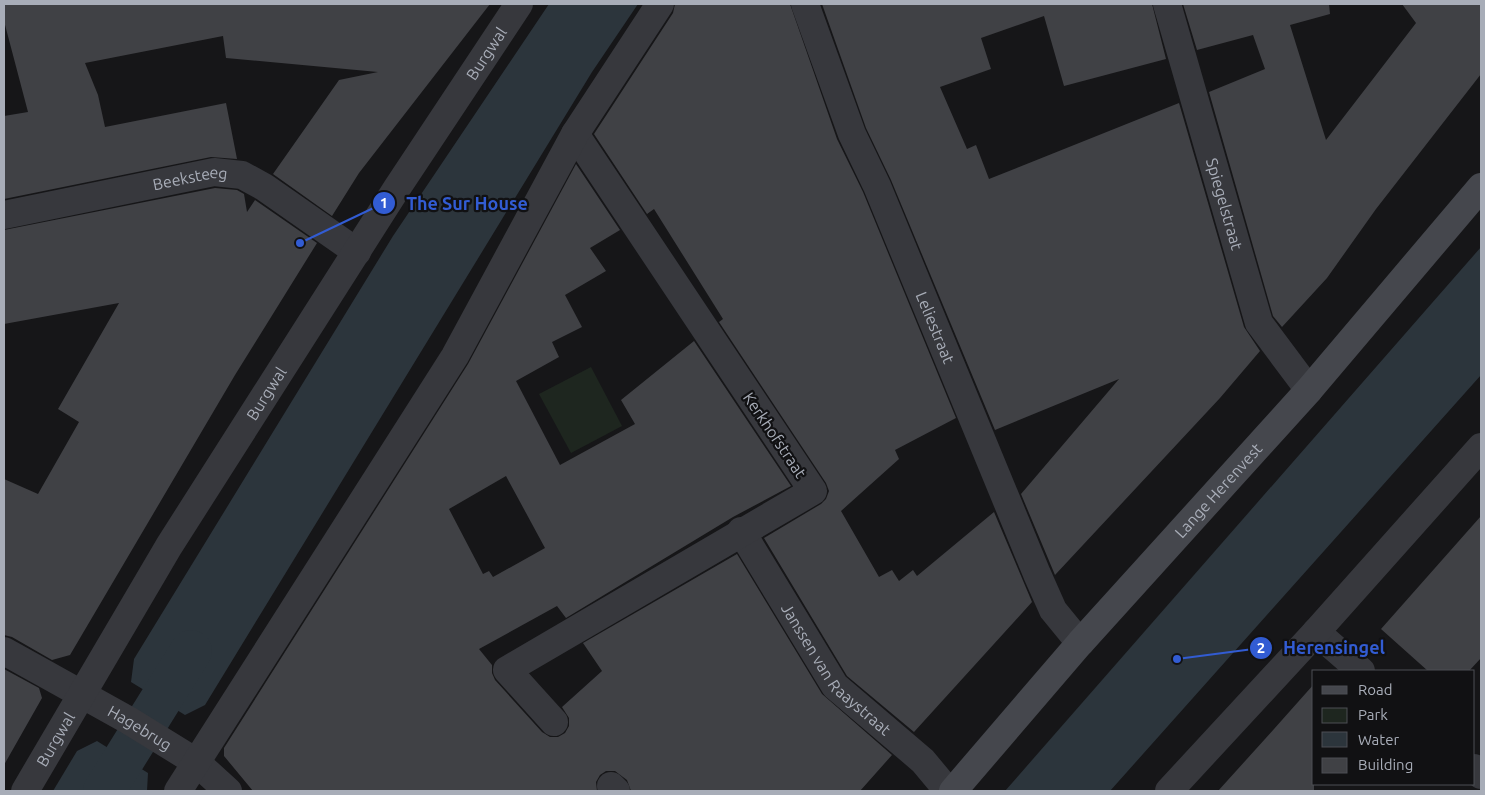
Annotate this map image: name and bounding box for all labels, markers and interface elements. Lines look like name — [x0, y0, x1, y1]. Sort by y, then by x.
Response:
street label: Burgwal — [462, 24, 510, 83]
street label: Spiegelstraat — [1203, 156, 1247, 253]
street label: Beeksteeg — [151, 163, 229, 193]
callout: The Sur House — [371, 187, 538, 220]
text: The Sur House — [406, 193, 528, 213]
text: 1 — [380, 194, 388, 211]
street label: Leliestraat — [913, 289, 958, 367]
street label: Burgwal — [243, 364, 290, 423]
street label: Kerkhofstraat — [740, 389, 811, 482]
street label: Lange Herenvest — [1171, 439, 1266, 541]
street label: Janssen van Raaystraat — [778, 600, 895, 739]
callout: Herensingel — [1248, 631, 1395, 664]
text: Herensingel — [1283, 637, 1386, 657]
text: 2 — [1257, 639, 1265, 656]
legend — [1312, 670, 1475, 785]
text: Road — [1358, 681, 1393, 698]
street label: Hagebrug — [105, 702, 175, 754]
text: Park — [1358, 706, 1388, 723]
street label: Burgwal — [33, 709, 78, 769]
text: Water — [1358, 731, 1399, 748]
text: Building — [1358, 756, 1413, 773]

